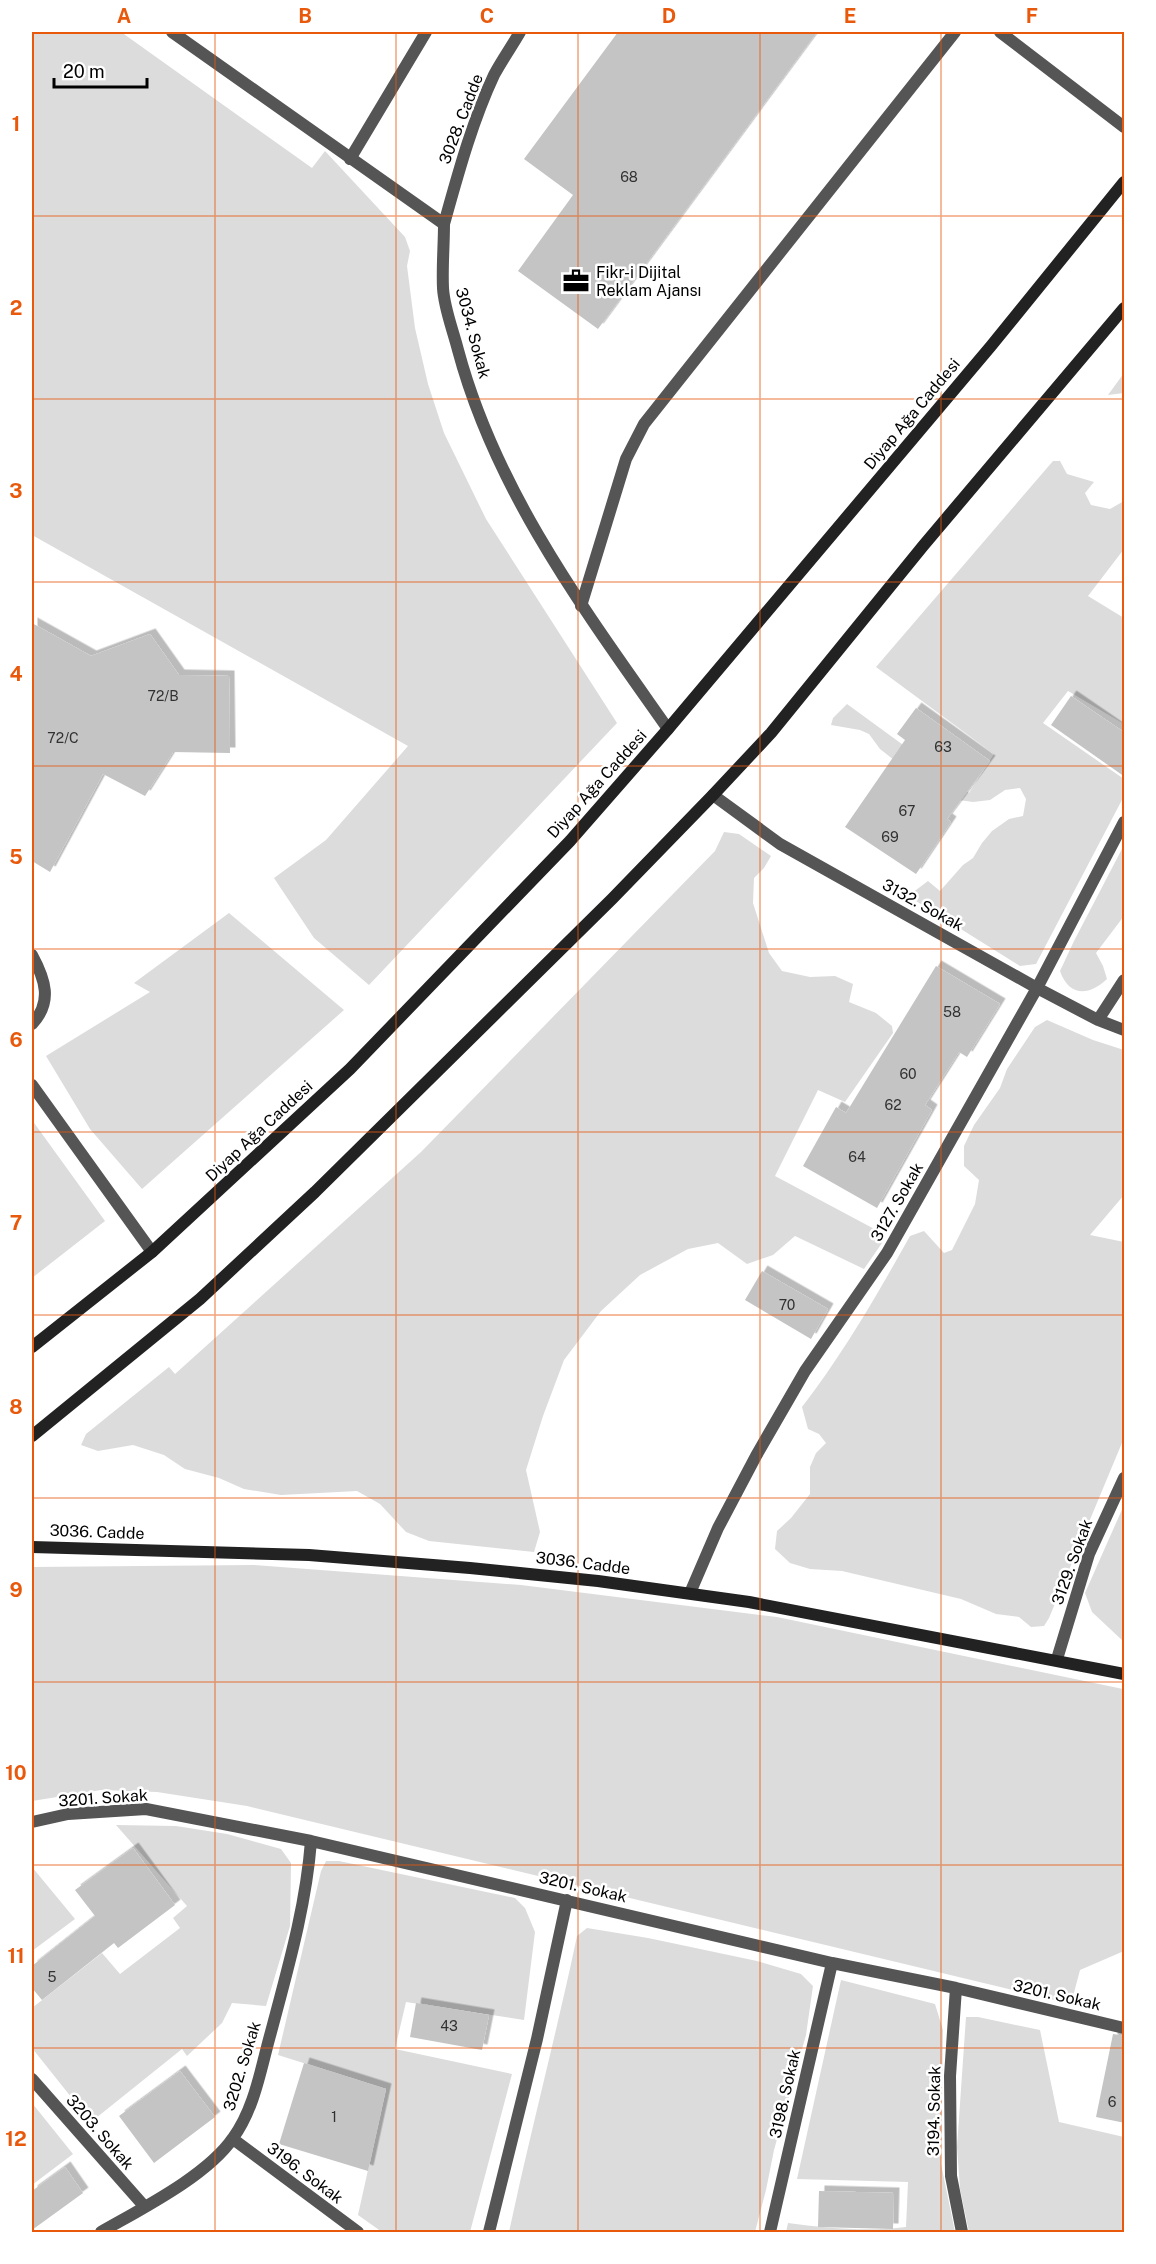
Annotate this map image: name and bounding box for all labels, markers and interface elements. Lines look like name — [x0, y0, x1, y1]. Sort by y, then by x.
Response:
text: A — [117, 4, 131, 28]
text: B — [298, 4, 312, 28]
text: C — [480, 4, 494, 28]
text: D — [662, 4, 676, 28]
text: E — [844, 4, 856, 28]
text: F — [1026, 4, 1038, 28]
scale bar — [54, 51, 147, 89]
text: 20 m — [63, 61, 105, 82]
street label: 3028. Cadde — [435, 71, 487, 167]
text: 1 — [12, 112, 20, 136]
house number: 68 — [620, 169, 638, 185]
place label: Fikr-i Dijital Reklam Ajansı — [596, 263, 701, 300]
office icon: Fikr-i Dijital Reklam Ajansı — [561, 266, 591, 296]
street label: 3034. Sokak — [452, 285, 494, 381]
text: 2 — [10, 296, 22, 320]
street label: Diyap Ağa Caddesi — [860, 355, 964, 473]
text: 3 — [9, 479, 23, 503]
text: 4 — [9, 662, 23, 686]
house number: 72/B — [147, 688, 179, 704]
street label: Diyap Ağa Caddesi — [543, 726, 651, 842]
house number: 72/C — [47, 730, 79, 746]
house number: 63 — [934, 739, 952, 755]
house number: 67 — [899, 803, 915, 819]
house number: 69 — [881, 829, 899, 845]
text: 5 — [9, 845, 23, 869]
street label: 3132. Sokak — [879, 875, 967, 935]
house number: 58 — [943, 1004, 961, 1020]
text: 6 — [9, 1028, 23, 1052]
house number: 60 — [899, 1066, 917, 1082]
street label: Diyap Ağa Caddesi — [202, 1077, 316, 1185]
house number: 62 — [884, 1097, 902, 1113]
house number: 64 — [848, 1149, 866, 1165]
street label: 3127. Sokak — [867, 1159, 927, 1245]
text: 7 — [10, 1211, 22, 1235]
house number: 70 — [779, 1297, 795, 1313]
text: 8 — [9, 1395, 23, 1419]
street label: 3129. Sokak — [1048, 1517, 1096, 1607]
street label: 3036. Cadde — [49, 1521, 145, 1543]
street label: 3036. Cadde — [535, 1548, 631, 1578]
text: 9 — [9, 1578, 23, 1602]
text: 10 — [5, 1761, 27, 1785]
street label: 3201. Sokak — [58, 1785, 148, 1811]
street label: 3201. Sokak — [537, 1868, 629, 1906]
text: 11 — [7, 1944, 25, 1968]
house number: 5 — [48, 1969, 57, 1985]
street label: 3201. Sokak — [1011, 1976, 1103, 2014]
house number: 43 — [440, 2018, 458, 2034]
street label: 3202. Sokak — [219, 2019, 265, 2113]
street label: 3198. Sokak — [766, 2048, 804, 2140]
street label: 3194. Sokak — [924, 2066, 944, 2156]
street label: 3203. Sokak — [62, 2091, 138, 2173]
house number: 6 — [1108, 2094, 1117, 2110]
house number: 1 — [331, 2109, 337, 2125]
text: 12 — [5, 2127, 27, 2151]
street label: 3196. Sokak — [263, 2138, 347, 2208]

